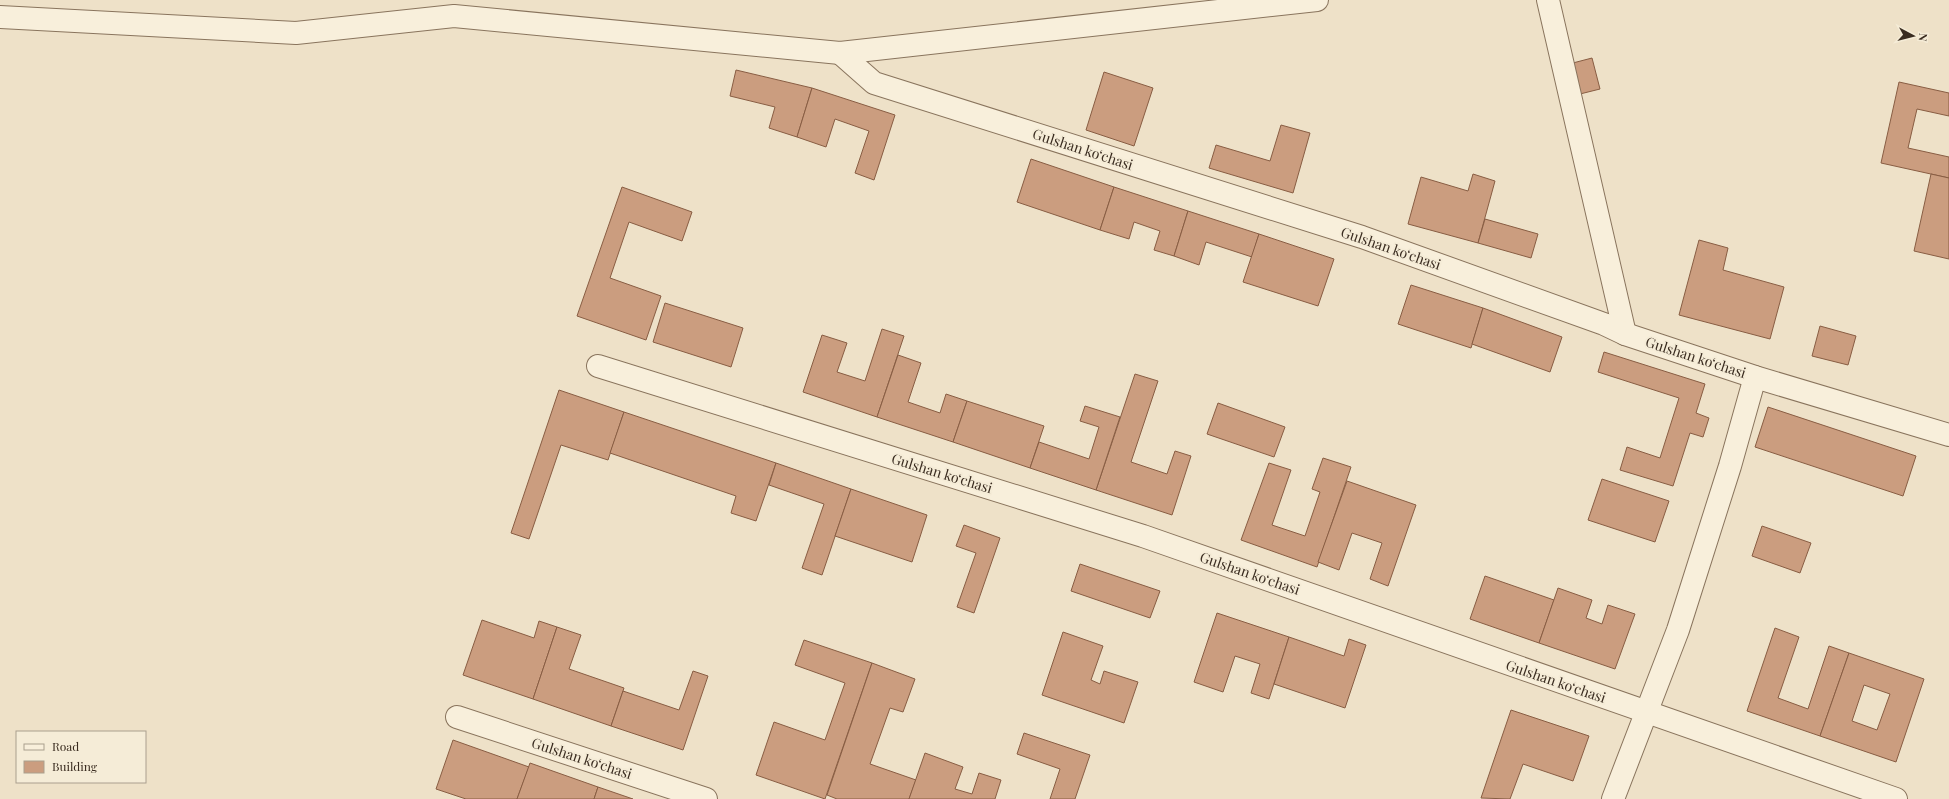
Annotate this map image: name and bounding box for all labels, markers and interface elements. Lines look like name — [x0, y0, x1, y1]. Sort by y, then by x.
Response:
north arrow — [1893, 16, 1933, 56]
text: N — [1915, 32, 1931, 42]
street label: Gulshan koʻchasi — [1030, 124, 1136, 174]
street label: Gulshan koʻchasi — [1339, 222, 1443, 274]
street label: Gulshan koʻchasi — [1643, 332, 1749, 382]
street label: Gulshan koʻchasi — [889, 449, 995, 497]
street label: Gulshan koʻchasi — [1198, 547, 1302, 599]
street label: Gulshan koʻchasi — [1504, 655, 1608, 707]
legend — [16, 731, 146, 783]
street label: Gulshan koʻchasi — [529, 733, 635, 783]
text: Road — [52, 738, 79, 754]
text: Building — [52, 758, 98, 774]

